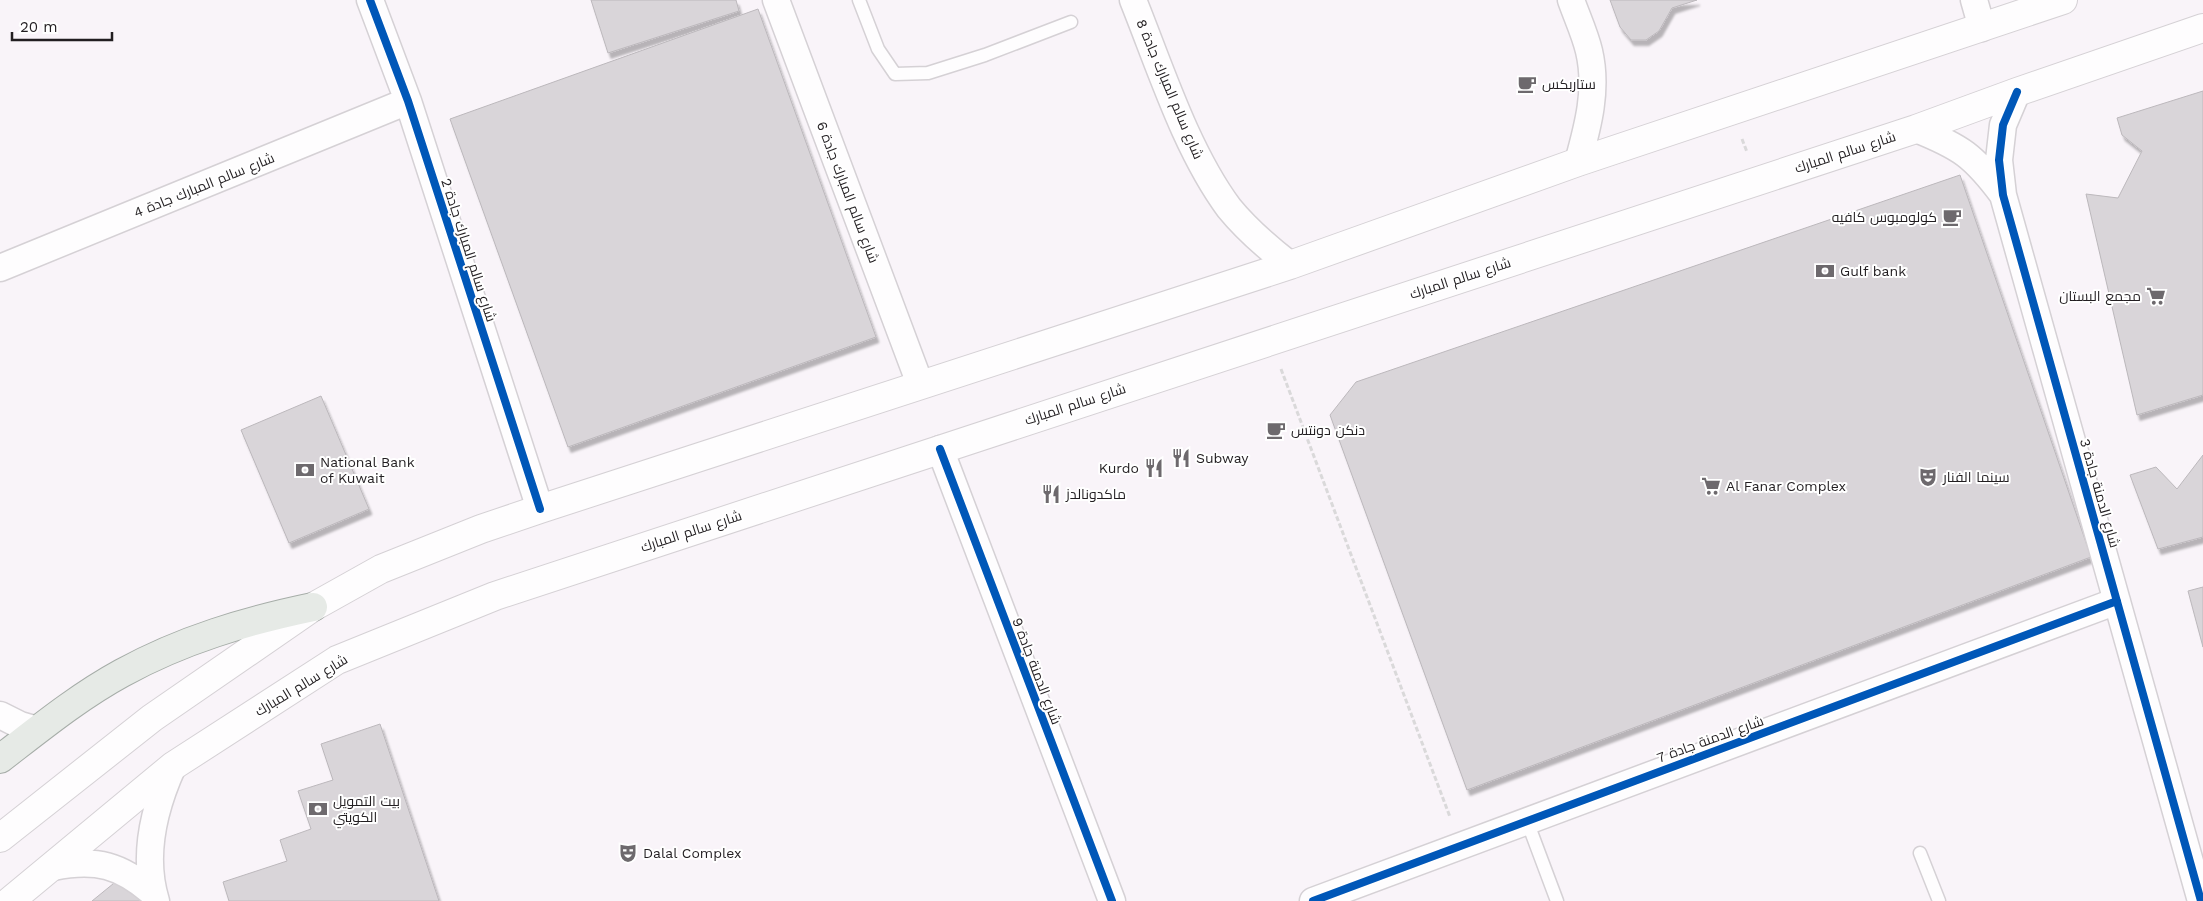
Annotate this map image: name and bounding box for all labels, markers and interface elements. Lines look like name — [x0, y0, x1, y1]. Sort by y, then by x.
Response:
scale bar — [12, 10, 112, 42]
street label: شارع سالم المبارك جادة 8 — [1131, 17, 1207, 162]
text: 20 m — [20, 18, 58, 36]
cafe icon: ستاربكس — [1516, 73, 1538, 95]
place label: ستاربكس — [1542, 76, 1596, 92]
street label: شارع سالم المبارك جادة 6 — [812, 119, 882, 266]
street label: شارع سالم المبارك — [1792, 128, 1898, 178]
street label: شارع سالم المبارك جادة 4 — [131, 149, 277, 222]
street label: شارع سالم المبارك جادة 2 — [436, 176, 500, 324]
cafe icon: كولومبوس كافيه — [1941, 206, 1963, 228]
place label: كولومبوس كافيه — [1832, 209, 1937, 225]
street label: شارع سالم المبارك — [1407, 254, 1513, 304]
bank icon: Gulf bank — [1814, 260, 1836, 282]
place label: Gulf bank — [1840, 263, 1906, 279]
supermarket icon: مجمع البستان — [2145, 285, 2167, 307]
place label: مجمع البستان — [2059, 288, 2141, 305]
street label: شارع سالم المبارك — [1022, 380, 1128, 430]
cafe icon: دنكن دونتس — [1265, 419, 1287, 441]
place label: دنكن دونتس — [1291, 422, 1365, 438]
street label: شارع الدمنة جادة 3 — [2076, 437, 2123, 550]
restaurant icon: Subway — [1170, 447, 1192, 469]
place label: Subway — [1196, 450, 1249, 466]
place label: National Bank of Kuwait — [320, 454, 415, 486]
restaurant icon: Kurdo — [1143, 457, 1165, 479]
bank icon: National Bank of Kuwait — [294, 459, 316, 481]
place label: Kurdo — [1099, 460, 1139, 476]
theatre icon: سينما الفنار — [1917, 466, 1939, 488]
place label: سينما الفنار — [1942, 469, 2010, 485]
supermarket icon: Al Fanar Complex — [1700, 475, 1722, 497]
place label: Al Fanar Complex — [1726, 478, 1846, 494]
restaurant icon: ماكدونالدز — [1040, 483, 1062, 505]
place label: ماكدونالدز — [1065, 486, 1126, 502]
street label: شارع سالم المبارك — [638, 507, 744, 557]
street label: شارع الدمنة جادة 9 — [1008, 615, 1065, 727]
street label: شارع سالم المبارك — [252, 651, 351, 721]
street label: شارع الدمنة جادة 7 — [1654, 712, 1766, 767]
place label: بيت التمويل الكويتي — [333, 793, 400, 829]
bank icon: بيت التمويل الكويتي — [307, 798, 329, 820]
theatre icon: Dalal Complex — [617, 842, 639, 864]
place label: Dalal Complex — [643, 845, 741, 861]

